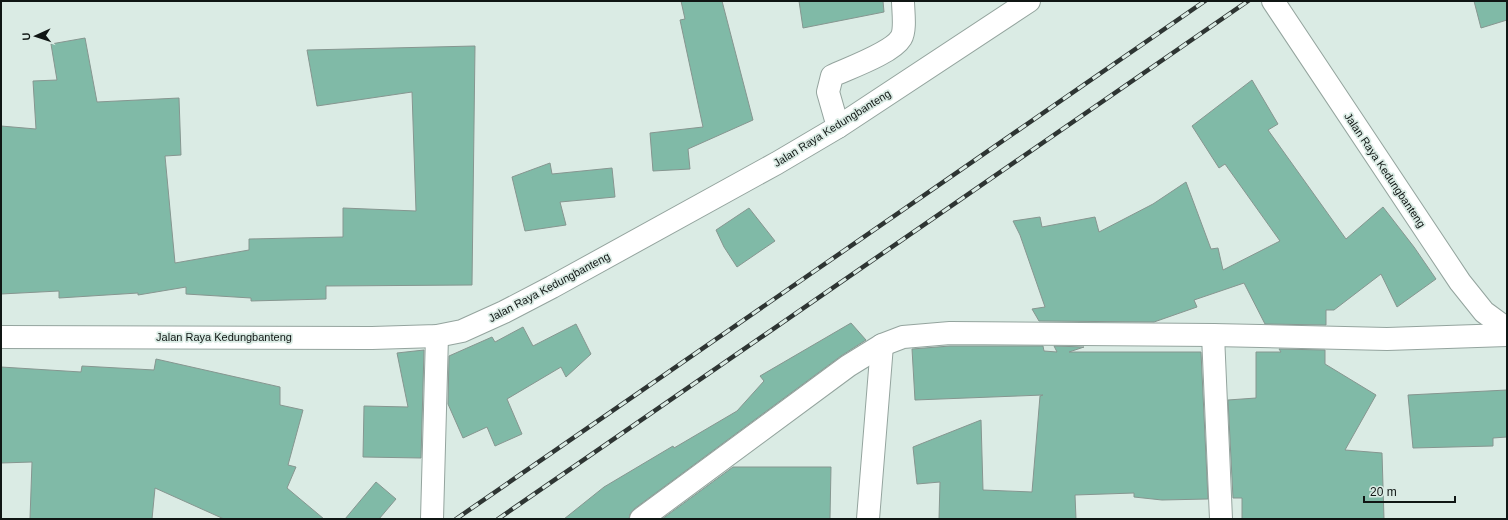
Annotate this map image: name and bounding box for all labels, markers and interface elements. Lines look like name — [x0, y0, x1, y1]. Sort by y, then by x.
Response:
north arrow — [16, 16, 56, 56]
text: U — [20, 32, 32, 41]
street label: Jalan Raya Kedungbanteng — [771, 87, 893, 169]
street label: Jalan Raya Kedungbanteng — [1342, 110, 1428, 230]
street label: Jalan Raya Kedungbanteng — [486, 250, 612, 324]
street label: Jalan Raya Kedungbanteng — [156, 331, 292, 343]
scale bar — [1364, 478, 1455, 504]
text: 20 m — [1370, 485, 1397, 499]

